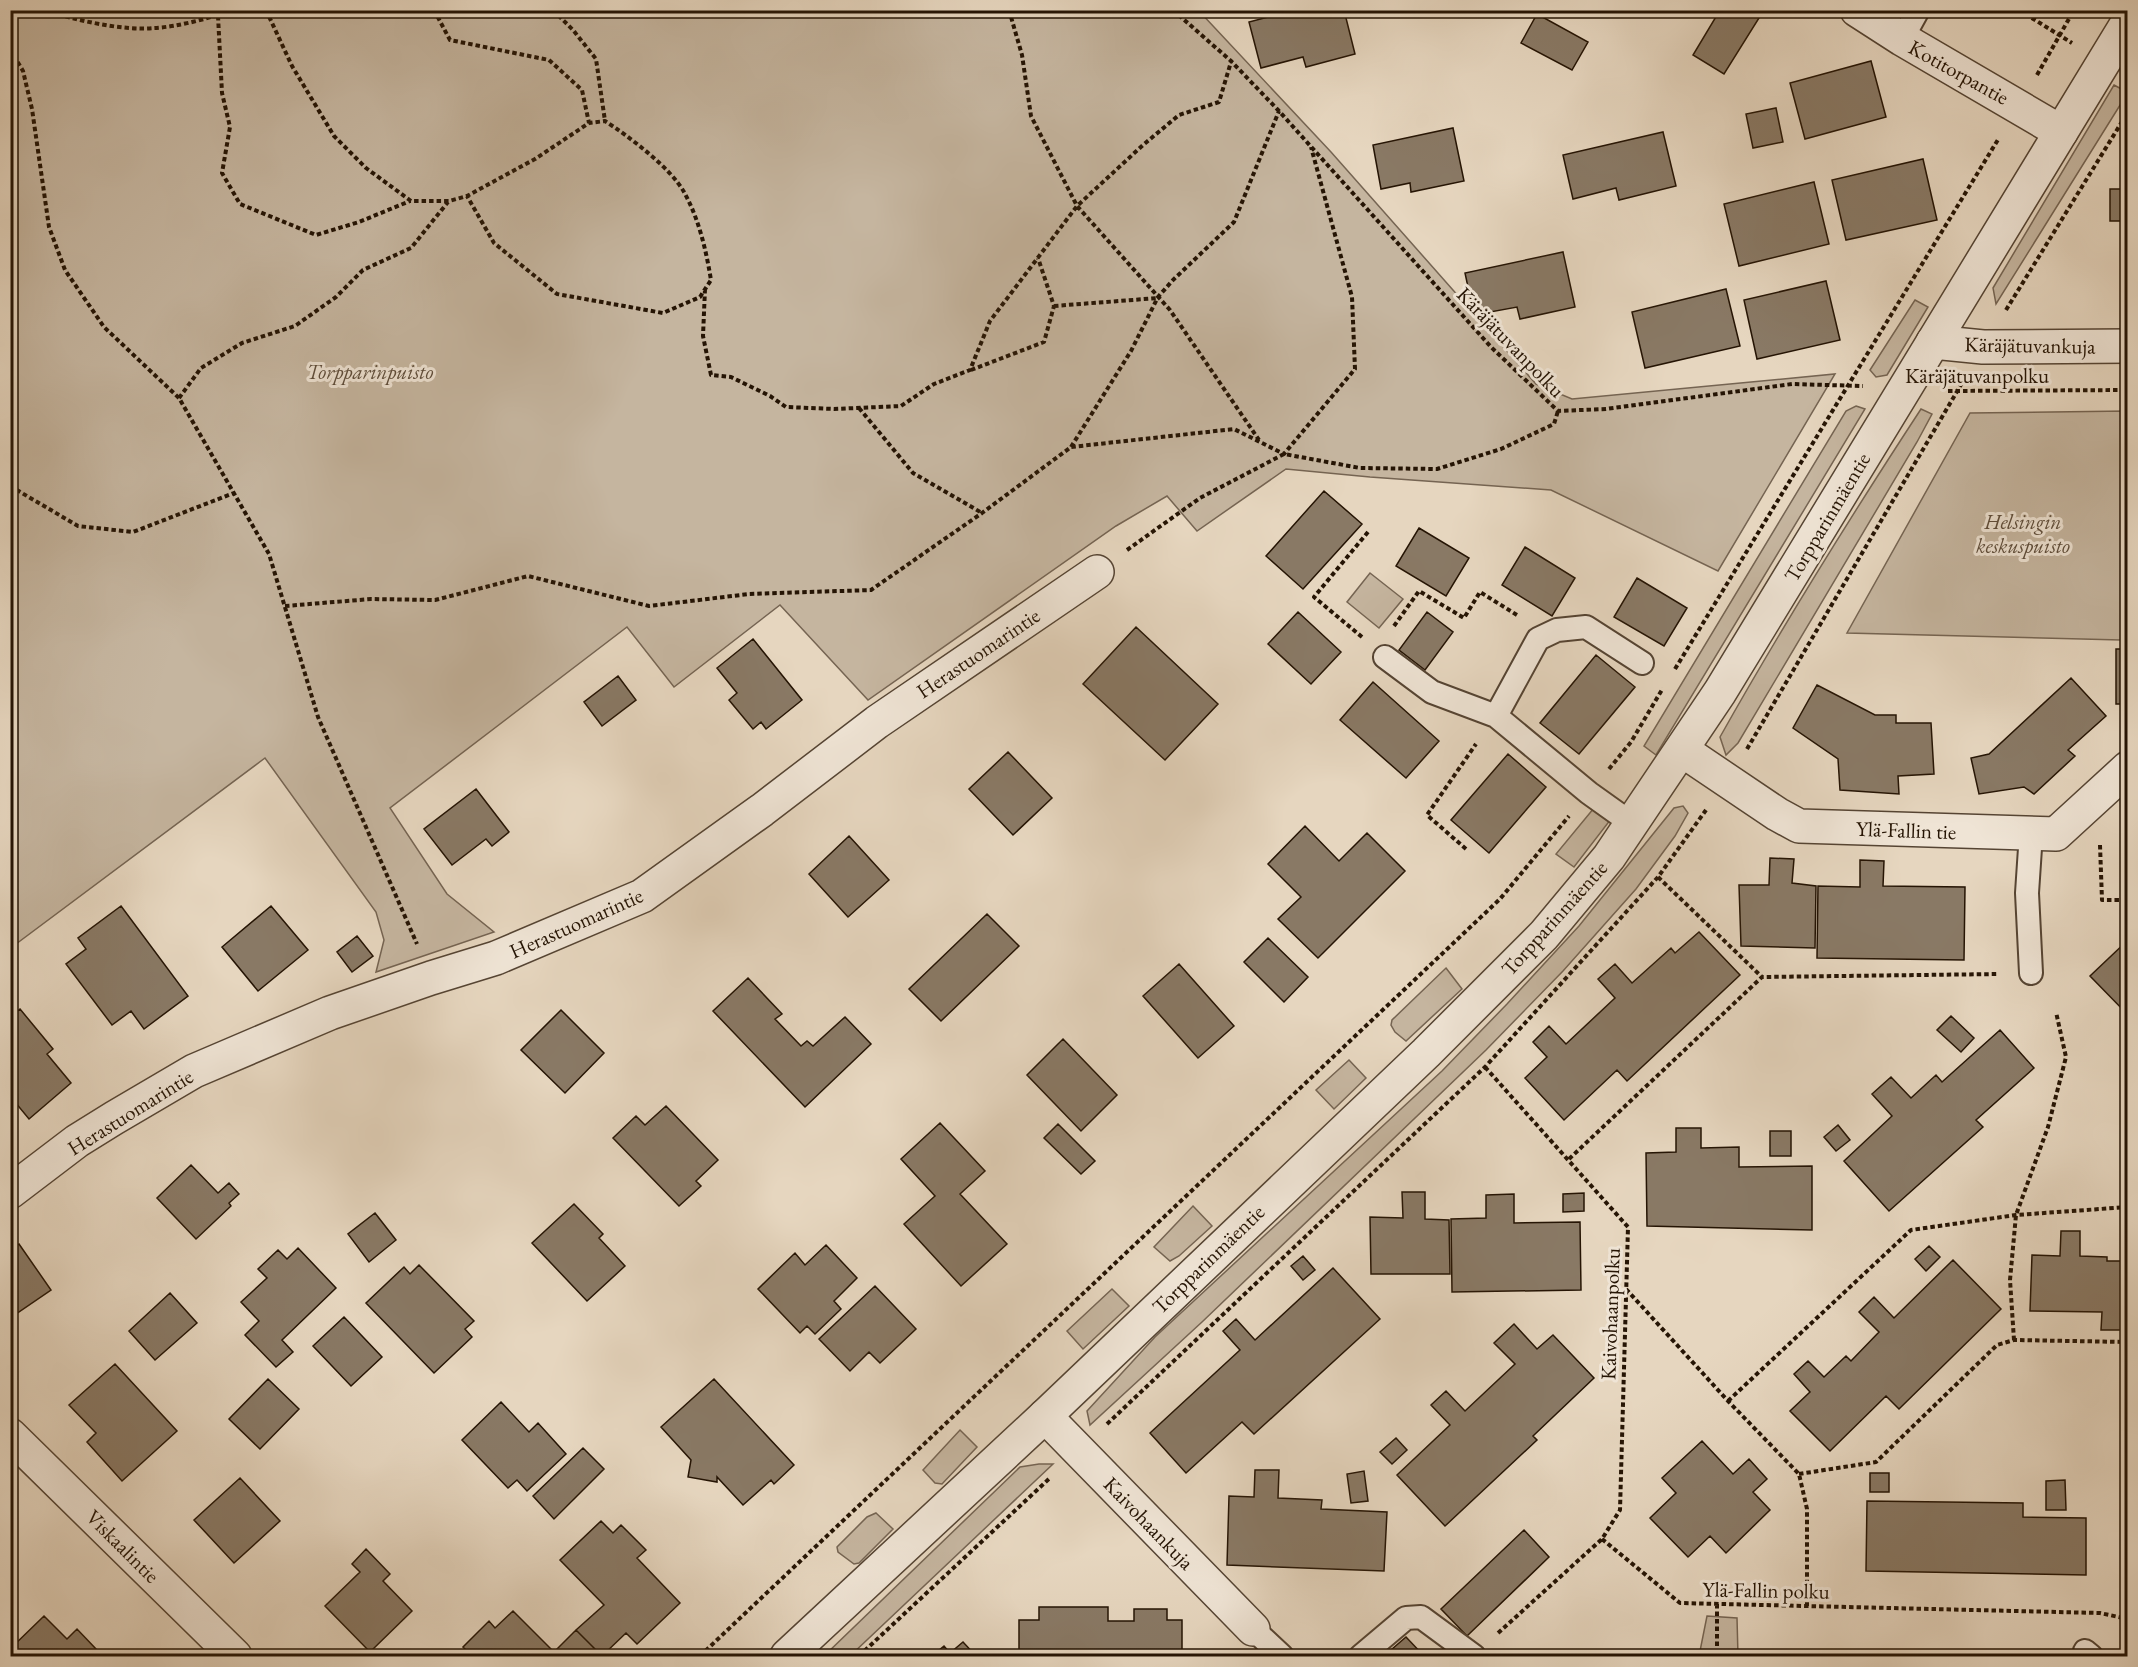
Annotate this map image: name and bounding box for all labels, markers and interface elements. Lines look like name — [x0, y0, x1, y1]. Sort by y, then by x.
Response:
street label: Kotitorpantie — [1904, 33, 2014, 111]
street label: Käräjätuvanpolku — [1451, 281, 1571, 403]
street label: Käräjätuvankuja — [1964, 330, 2096, 360]
park label: Torpparinpuisto — [307, 358, 433, 385]
street label: Käräjätuvanpolku — [1905, 362, 2049, 389]
street label: Torpparinmäentie — [1778, 447, 1876, 587]
park label: Helsingin keskuspuisto — [1976, 508, 2070, 559]
street label: Herastuomarintie — [911, 602, 1045, 704]
street label: Ylä-Fallin tie — [1855, 815, 1957, 845]
street label: Torpparinmäentie — [1495, 855, 1613, 981]
street label: Herastuomarintie — [505, 882, 647, 964]
street label: Herastuomarintie — [62, 1063, 198, 1161]
street label: Torpparinmäentie — [1146, 1199, 1270, 1319]
street label: Kaivohaanpolku — [1594, 1247, 1626, 1381]
street label: Kaivohaankuja — [1098, 1471, 1201, 1576]
street label: Viskaalintie — [80, 1503, 166, 1589]
street label: Ylä-Fallin polku — [1702, 1575, 1830, 1605]

